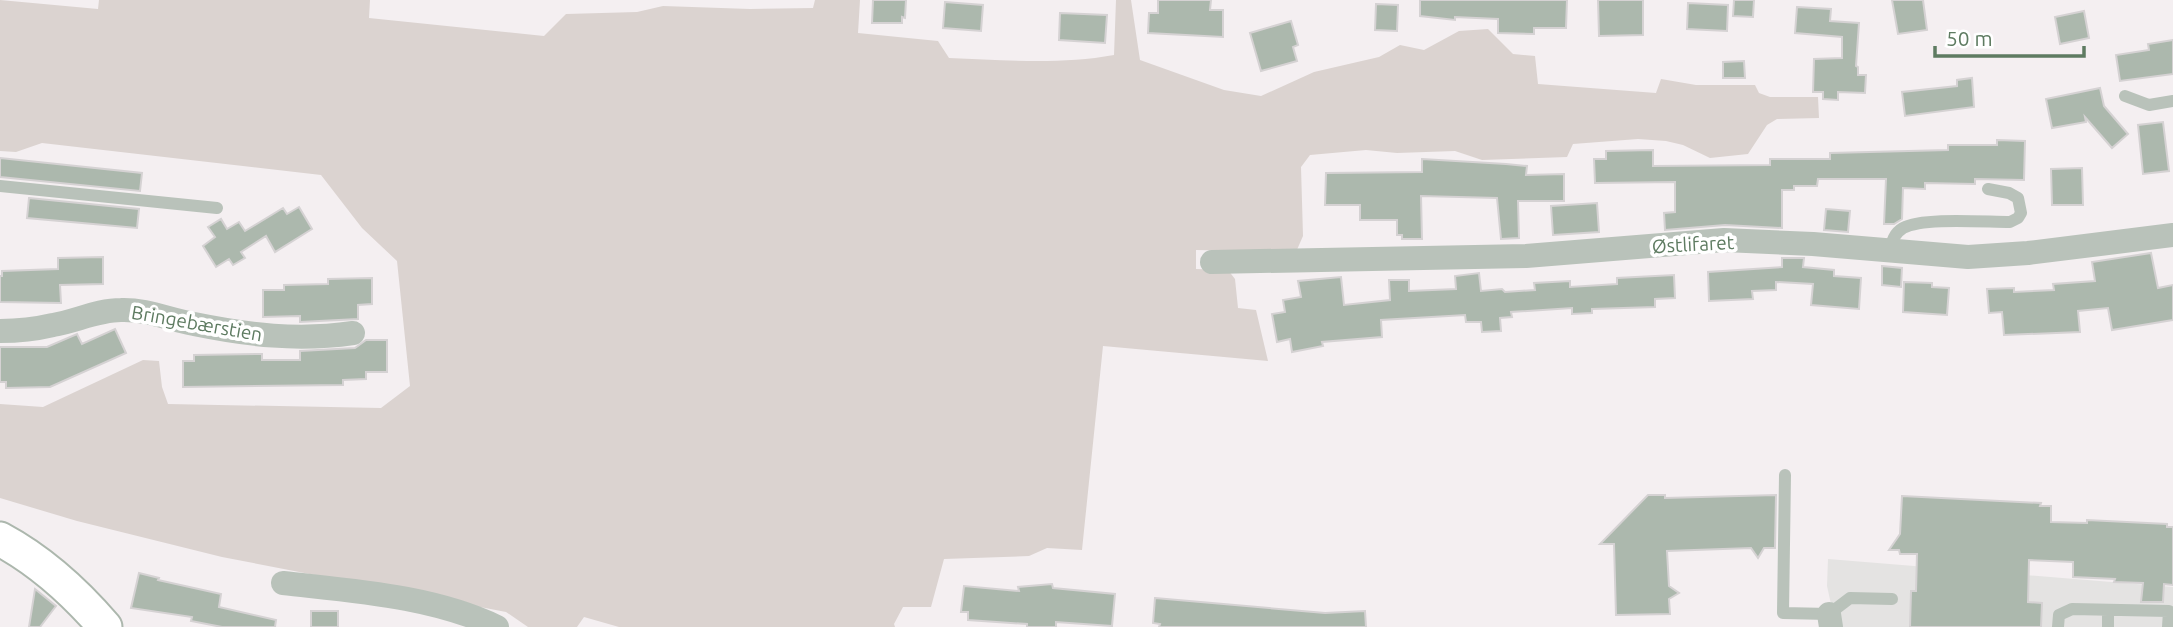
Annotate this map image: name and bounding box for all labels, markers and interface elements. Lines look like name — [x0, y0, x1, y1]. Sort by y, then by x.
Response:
scale bar — [1935, 14, 2084, 58]
text: 50 m — [1946, 26, 1993, 50]
street label: Østlifaret — [1651, 231, 1735, 257]
street label: Bringebærstien — [130, 301, 264, 345]

